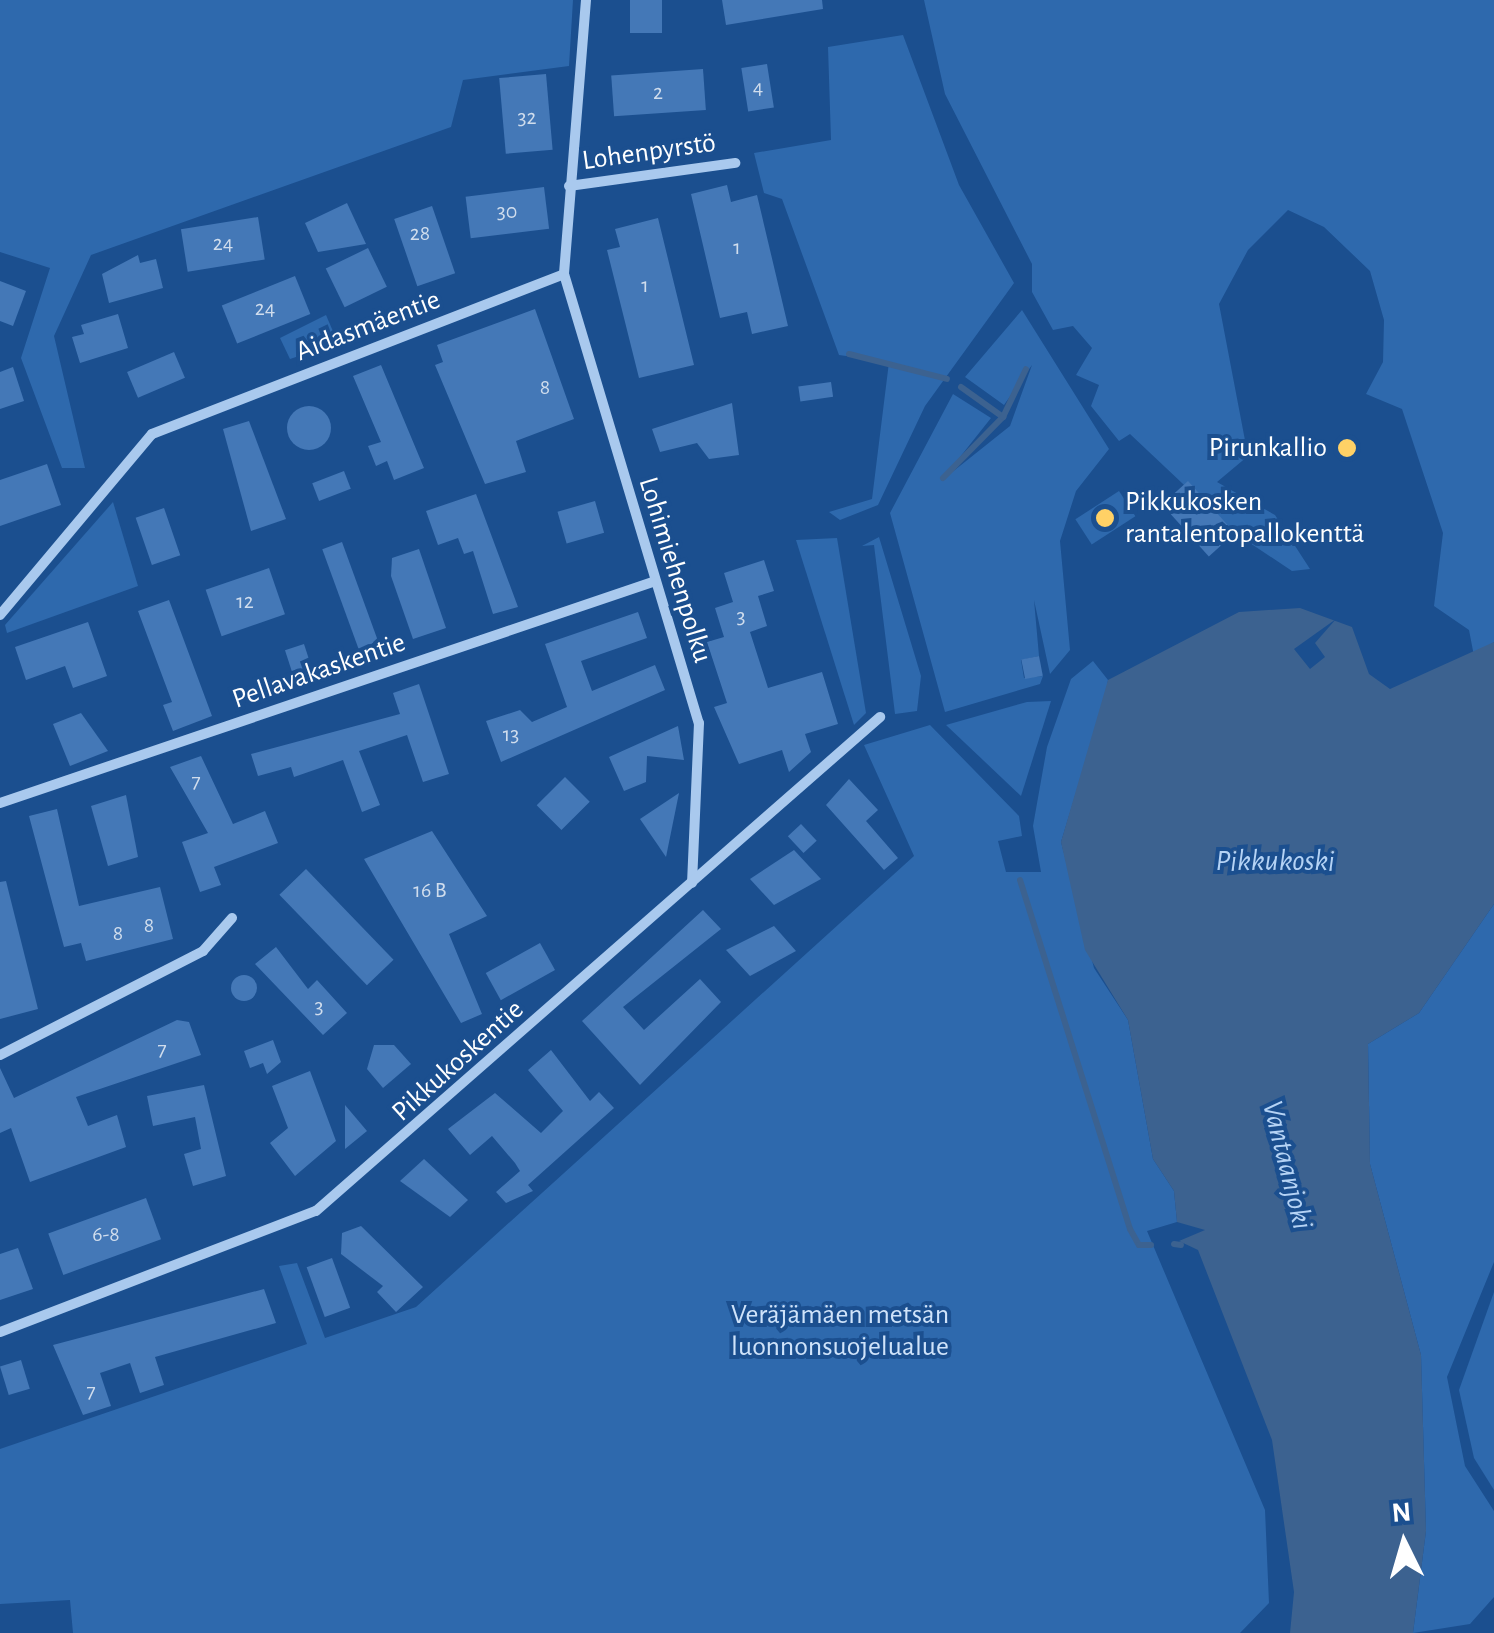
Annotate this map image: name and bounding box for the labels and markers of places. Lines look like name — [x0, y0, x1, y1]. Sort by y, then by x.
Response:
place label: Pirunkallio — [1209, 431, 1327, 465]
marker: Pirunkallio — [1336, 437, 1358, 459]
place label: Pikkukosken rantalentopallokenttä — [1125, 485, 1365, 551]
marker: Pikkukosken rantalentopallokenttä — [1094, 507, 1116, 529]

